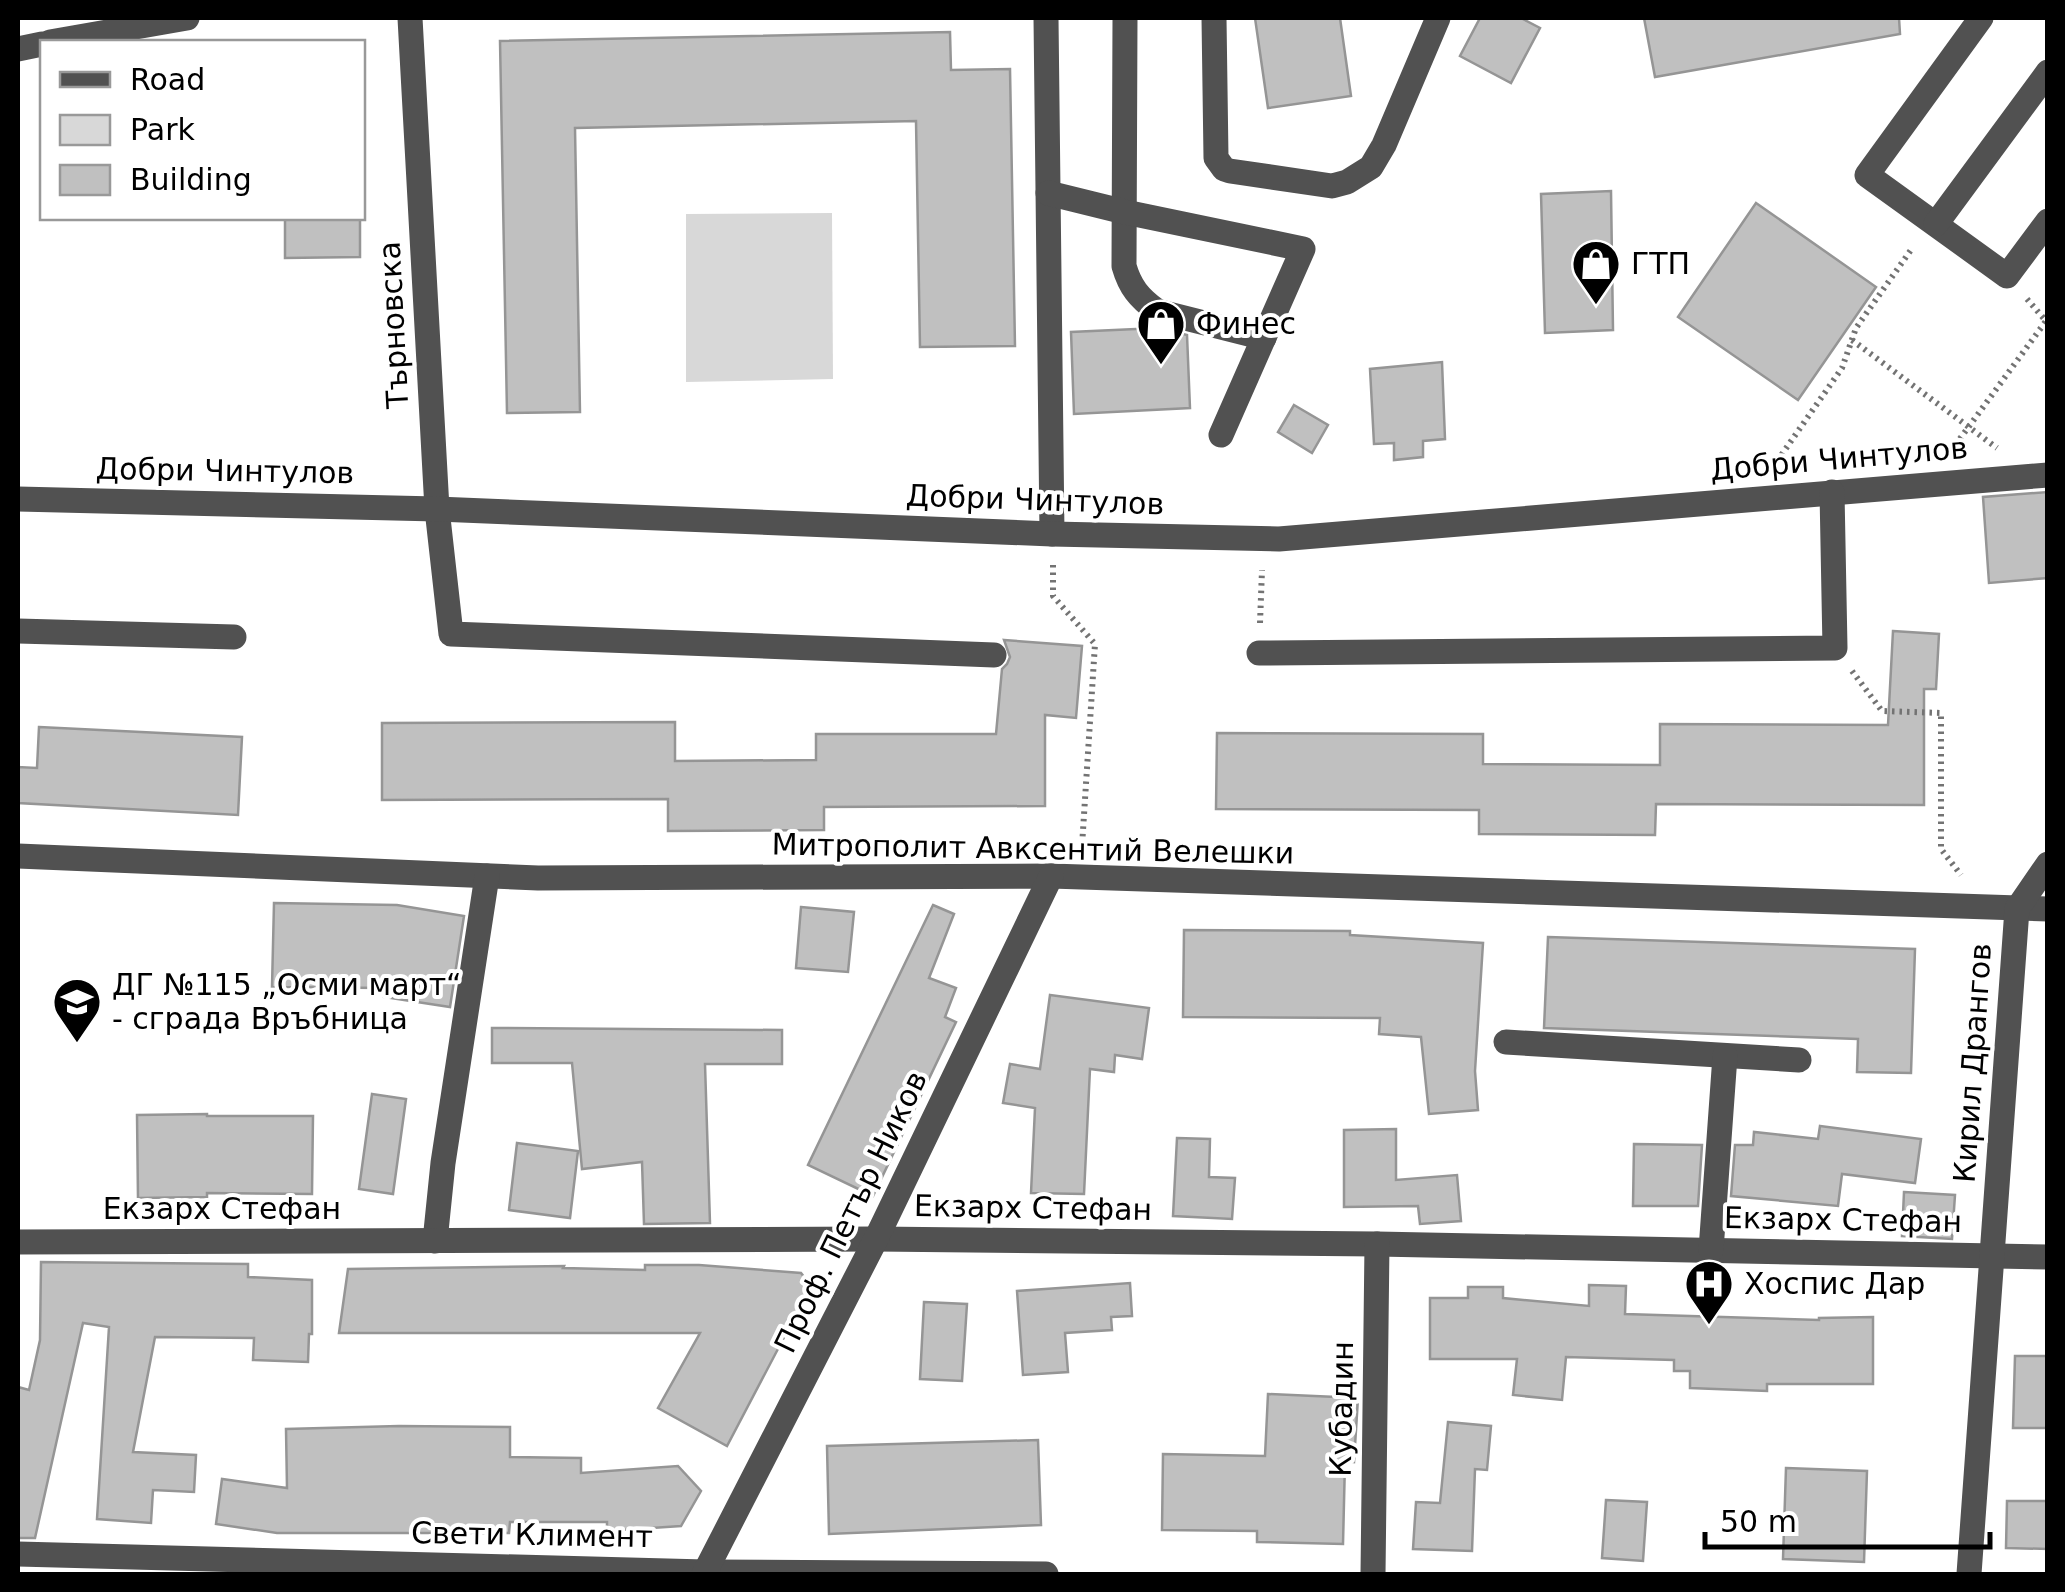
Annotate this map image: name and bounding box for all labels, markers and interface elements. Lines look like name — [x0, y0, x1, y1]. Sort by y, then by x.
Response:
legend — [40, 40, 365, 220]
text: Road — [130, 62, 205, 97]
text: Park — [130, 112, 195, 147]
text: Building — [130, 162, 252, 197]
shop icon: ГТП — [1570, 238, 1622, 306]
street label: Търновска — [372, 241, 415, 410]
place label: ГТП — [1631, 246, 1690, 281]
shop icon: Финес — [1135, 298, 1187, 366]
place label: Финес — [1196, 306, 1296, 341]
street label: Добри Чинтулов — [1709, 430, 1969, 487]
street label: Добри Чинтулов — [95, 451, 355, 490]
street label: Добри Чинтулов — [905, 478, 1165, 522]
street label: Митрополит Авксентий Велешки — [771, 826, 1295, 871]
street label: Кирил Дрангов — [1947, 942, 1998, 1184]
place label: ДГ №115 „Осми март“ - сграда Връбница — [112, 967, 462, 1036]
school or university icon: ДГ №115 „Осми март“ - сграда Връбница — [51, 976, 103, 1044]
street label: Проф. Петър Ников — [767, 1065, 934, 1358]
street label: Екзарх Стефан — [914, 1188, 1152, 1227]
street label: Екзарх Стефан — [103, 1191, 341, 1226]
street label: Екзарх Стефан — [1724, 1200, 1962, 1239]
hospital icon: Хоспис Дар — [1683, 1258, 1735, 1326]
place label: Хоспис Дар — [1744, 1266, 1925, 1301]
street label: Кубадин — [1323, 1341, 1360, 1477]
scale bar — [1705, 1487, 1990, 1549]
text: 50 m — [1720, 1504, 1797, 1539]
street label: Свети Климент — [411, 1515, 653, 1554]

